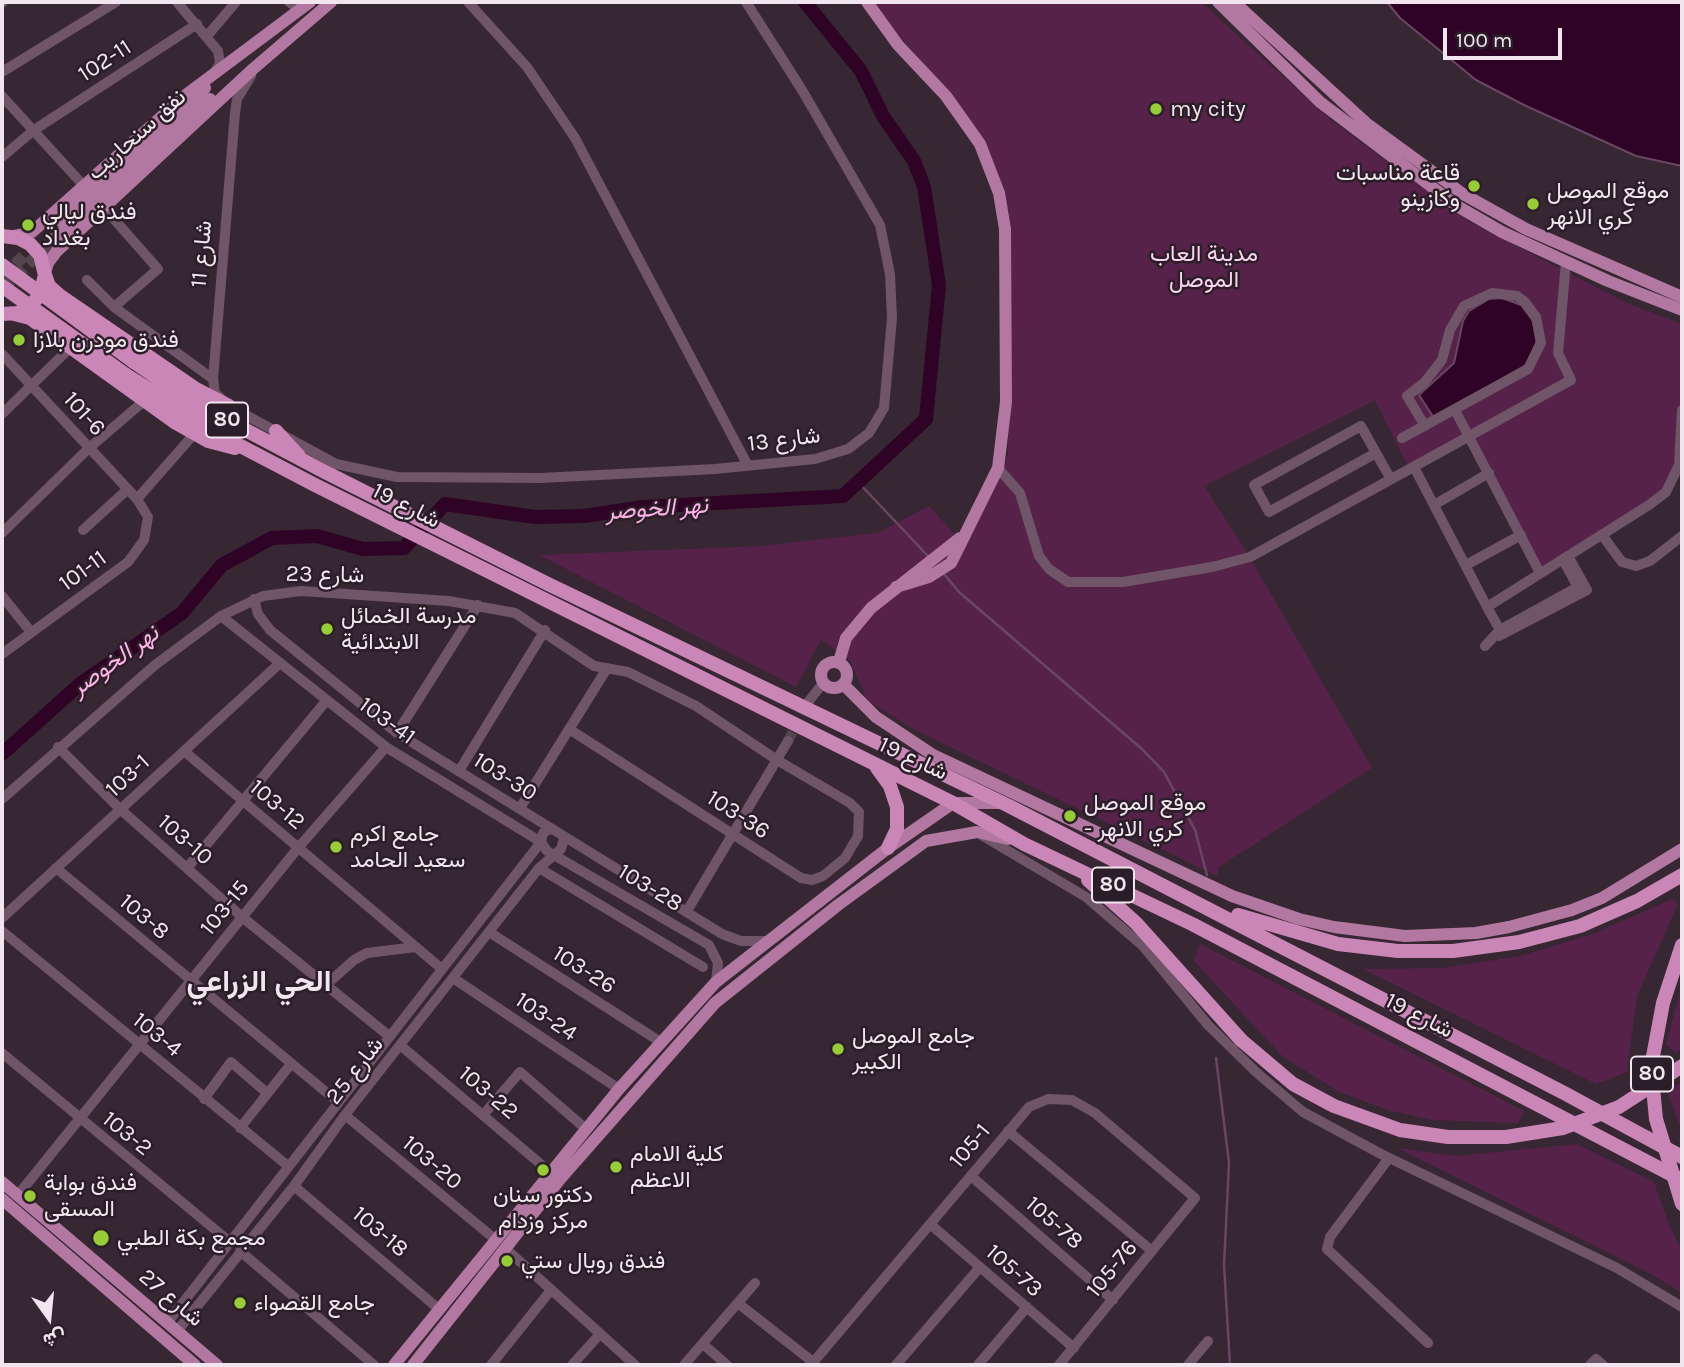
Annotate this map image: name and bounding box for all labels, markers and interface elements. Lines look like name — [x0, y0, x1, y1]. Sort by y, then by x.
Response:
scale bar — [1446, 14, 1565, 58]
text: 100 m — [1456, 28, 1513, 52]
street label: 102-11 — [73, 34, 137, 88]
street label: نفق سنحاريب — [82, 83, 192, 187]
place label: my city — [1170, 95, 1246, 123]
marker: my city — [1148, 101, 1164, 117]
place label: قاعة مناسبات وكازينو — [1336, 159, 1460, 213]
place label: موقع الموصل كري الانهر — [1547, 177, 1669, 231]
marker: قاعة مناسبات وكازينو — [1466, 178, 1482, 194]
marker: موقع الموصل كري الانهر — [1525, 196, 1541, 212]
place label: فندق ليالي بغداد — [42, 198, 136, 252]
marker: فندق ليالي بغداد — [20, 217, 36, 233]
street label: شارع 11 — [185, 219, 219, 289]
park label: مدينة العاب الموصل — [1150, 240, 1258, 294]
place label: فندق مودرن بلازا — [33, 326, 179, 354]
marker: فندق مودرن بلازا — [11, 332, 27, 348]
street label: 101-6 — [57, 386, 111, 442]
road number: 80 — [206, 402, 248, 438]
street label: شارع 13 — [746, 422, 822, 458]
street label: شارع 19 — [367, 477, 445, 535]
water label: نهر الخوصر — [605, 491, 709, 527]
street label: 101-11 — [54, 545, 112, 597]
street label: شارع 23 — [285, 561, 365, 589]
place label: مدرسة الخمائل الابتدائية — [341, 602, 476, 656]
water label: نهر الخوصر — [65, 619, 165, 703]
marker: مدرسة الخمائل الابتدائية — [319, 621, 335, 637]
street label: 103-41 — [353, 691, 421, 751]
street label: شارع 19 — [874, 731, 952, 787]
street label: 103-30 — [468, 747, 542, 807]
street label: 103-1 — [100, 749, 156, 803]
street label: 103-12 — [244, 774, 310, 836]
street label: 103-36 — [701, 784, 775, 846]
place label: موقع الموصل - كري الانهر — [1084, 789, 1206, 843]
marker: موقع الموصل - كري الانهر — [1062, 808, 1078, 824]
street label: 103-10 — [152, 809, 218, 871]
place label: جامع اكرم سعيد الحامد — [350, 820, 465, 874]
marker: جامع اكرم سعيد الحامد — [328, 839, 344, 855]
street label: 103-28 — [613, 858, 687, 918]
road number: 80 — [1092, 868, 1134, 903]
street label: 103-15 — [194, 875, 256, 941]
street label: 103-8 — [113, 888, 175, 946]
street label: 103-26 — [547, 940, 621, 1000]
district label: الحي الزراعي — [186, 964, 332, 1000]
street label: 103-24 — [510, 986, 582, 1048]
street label: شارع 19 — [1380, 987, 1458, 1045]
street label: 103-4 — [127, 1007, 187, 1063]
place label: جامع الموصل الكبير — [852, 1022, 975, 1076]
street label: شارع 25 — [320, 1032, 390, 1110]
marker: جامع الموصل الكبير — [830, 1041, 846, 1057]
road number: 80 — [1631, 1056, 1673, 1092]
street label: 103-22 — [453, 1060, 523, 1126]
street label: 103-2 — [96, 1106, 158, 1162]
street label: 105-1 — [943, 1118, 997, 1174]
street label: 103-20 — [396, 1130, 468, 1196]
place label: كلية الامام الاعظم — [630, 1140, 724, 1194]
marker: كلية الامام الاعظم — [608, 1159, 624, 1175]
marker: دكتور سنان مركز وزدام — [535, 1162, 551, 1178]
place label: فندق بوابة المسقى — [44, 1169, 137, 1223]
place label: دكتور سنان مركز وزدام — [493, 1181, 593, 1235]
marker: فندق بوابة المسقى — [22, 1188, 38, 1204]
street label: 105-78 — [1020, 1191, 1088, 1255]
street label: 103-18 — [346, 1201, 414, 1263]
place label: مجمع بكة الطبي — [117, 1224, 266, 1252]
marker: مجمع بكة الطبي — [91, 1228, 111, 1248]
street label: 105-76 — [1080, 1235, 1144, 1303]
street label: 105-73 — [980, 1239, 1048, 1303]
place label: فندق رويال ستي — [521, 1247, 665, 1275]
marker: فندق رويال ستي — [499, 1253, 515, 1269]
street label: شارع 27 — [133, 1263, 209, 1333]
north arrow — [14, 1283, 84, 1353]
place label: جامع القصواء — [254, 1289, 375, 1317]
marker: جامع القصواء — [232, 1295, 248, 1311]
text: ش — [41, 1325, 68, 1352]

